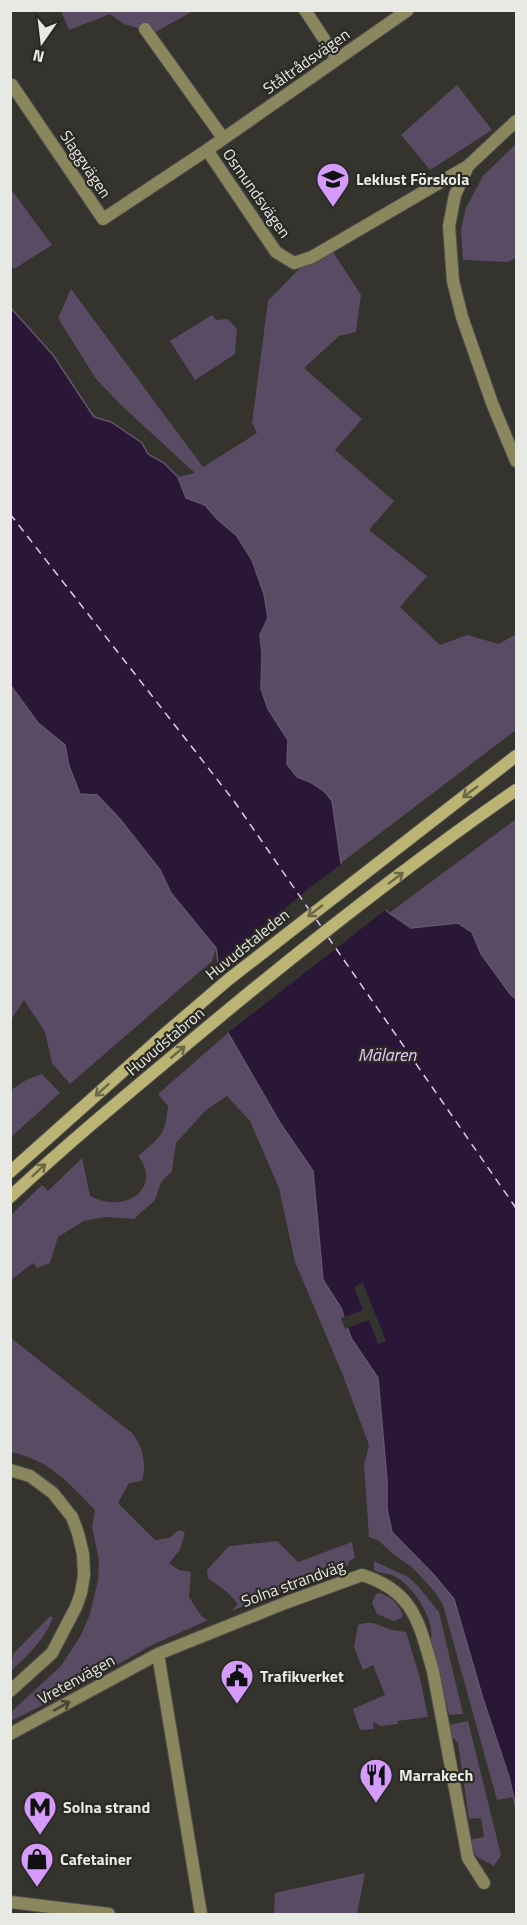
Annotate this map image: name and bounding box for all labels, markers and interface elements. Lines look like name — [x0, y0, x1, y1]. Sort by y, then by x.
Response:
north arrow — [12, 12, 72, 72]
street label: Ståltrådsvägen — [258, 22, 354, 100]
text: N — [30, 44, 47, 70]
street label: Slaggvägen — [54, 125, 118, 203]
street label: Osmundsvägen — [217, 143, 297, 243]
school or university icon: Leklust Förskola — [315, 161, 351, 208]
place label: Leklust Förskola — [356, 167, 469, 191]
one-way arrow — [462, 785, 478, 798]
one-way arrow — [388, 872, 404, 885]
street label: Huvudstaleden — [200, 903, 294, 985]
one-way arrow — [308, 904, 324, 917]
street label: Huvudstabron — [121, 1001, 209, 1081]
water label: Mälaren — [358, 1041, 417, 1068]
one-way arrow — [170, 1045, 185, 1059]
one-way arrow — [95, 1083, 110, 1097]
one-way arrow — [32, 1163, 47, 1177]
street label: Solna strandväg — [238, 1553, 348, 1613]
street label: Vretenvägen — [33, 1648, 119, 1710]
public building icon: Trafikverket — [219, 1658, 255, 1705]
place label: Trafikverket — [260, 1664, 344, 1688]
one-way arrow — [52, 1700, 70, 1711]
restaurant icon: Marrakech — [358, 1757, 394, 1804]
place label: Marrakech — [399, 1763, 473, 1787]
metro station icon: Solna strand — [22, 1789, 58, 1836]
place label: Solna strand — [63, 1795, 150, 1819]
shop icon: Cafetainer — [19, 1841, 55, 1888]
place label: Cafetainer — [60, 1847, 132, 1871]

